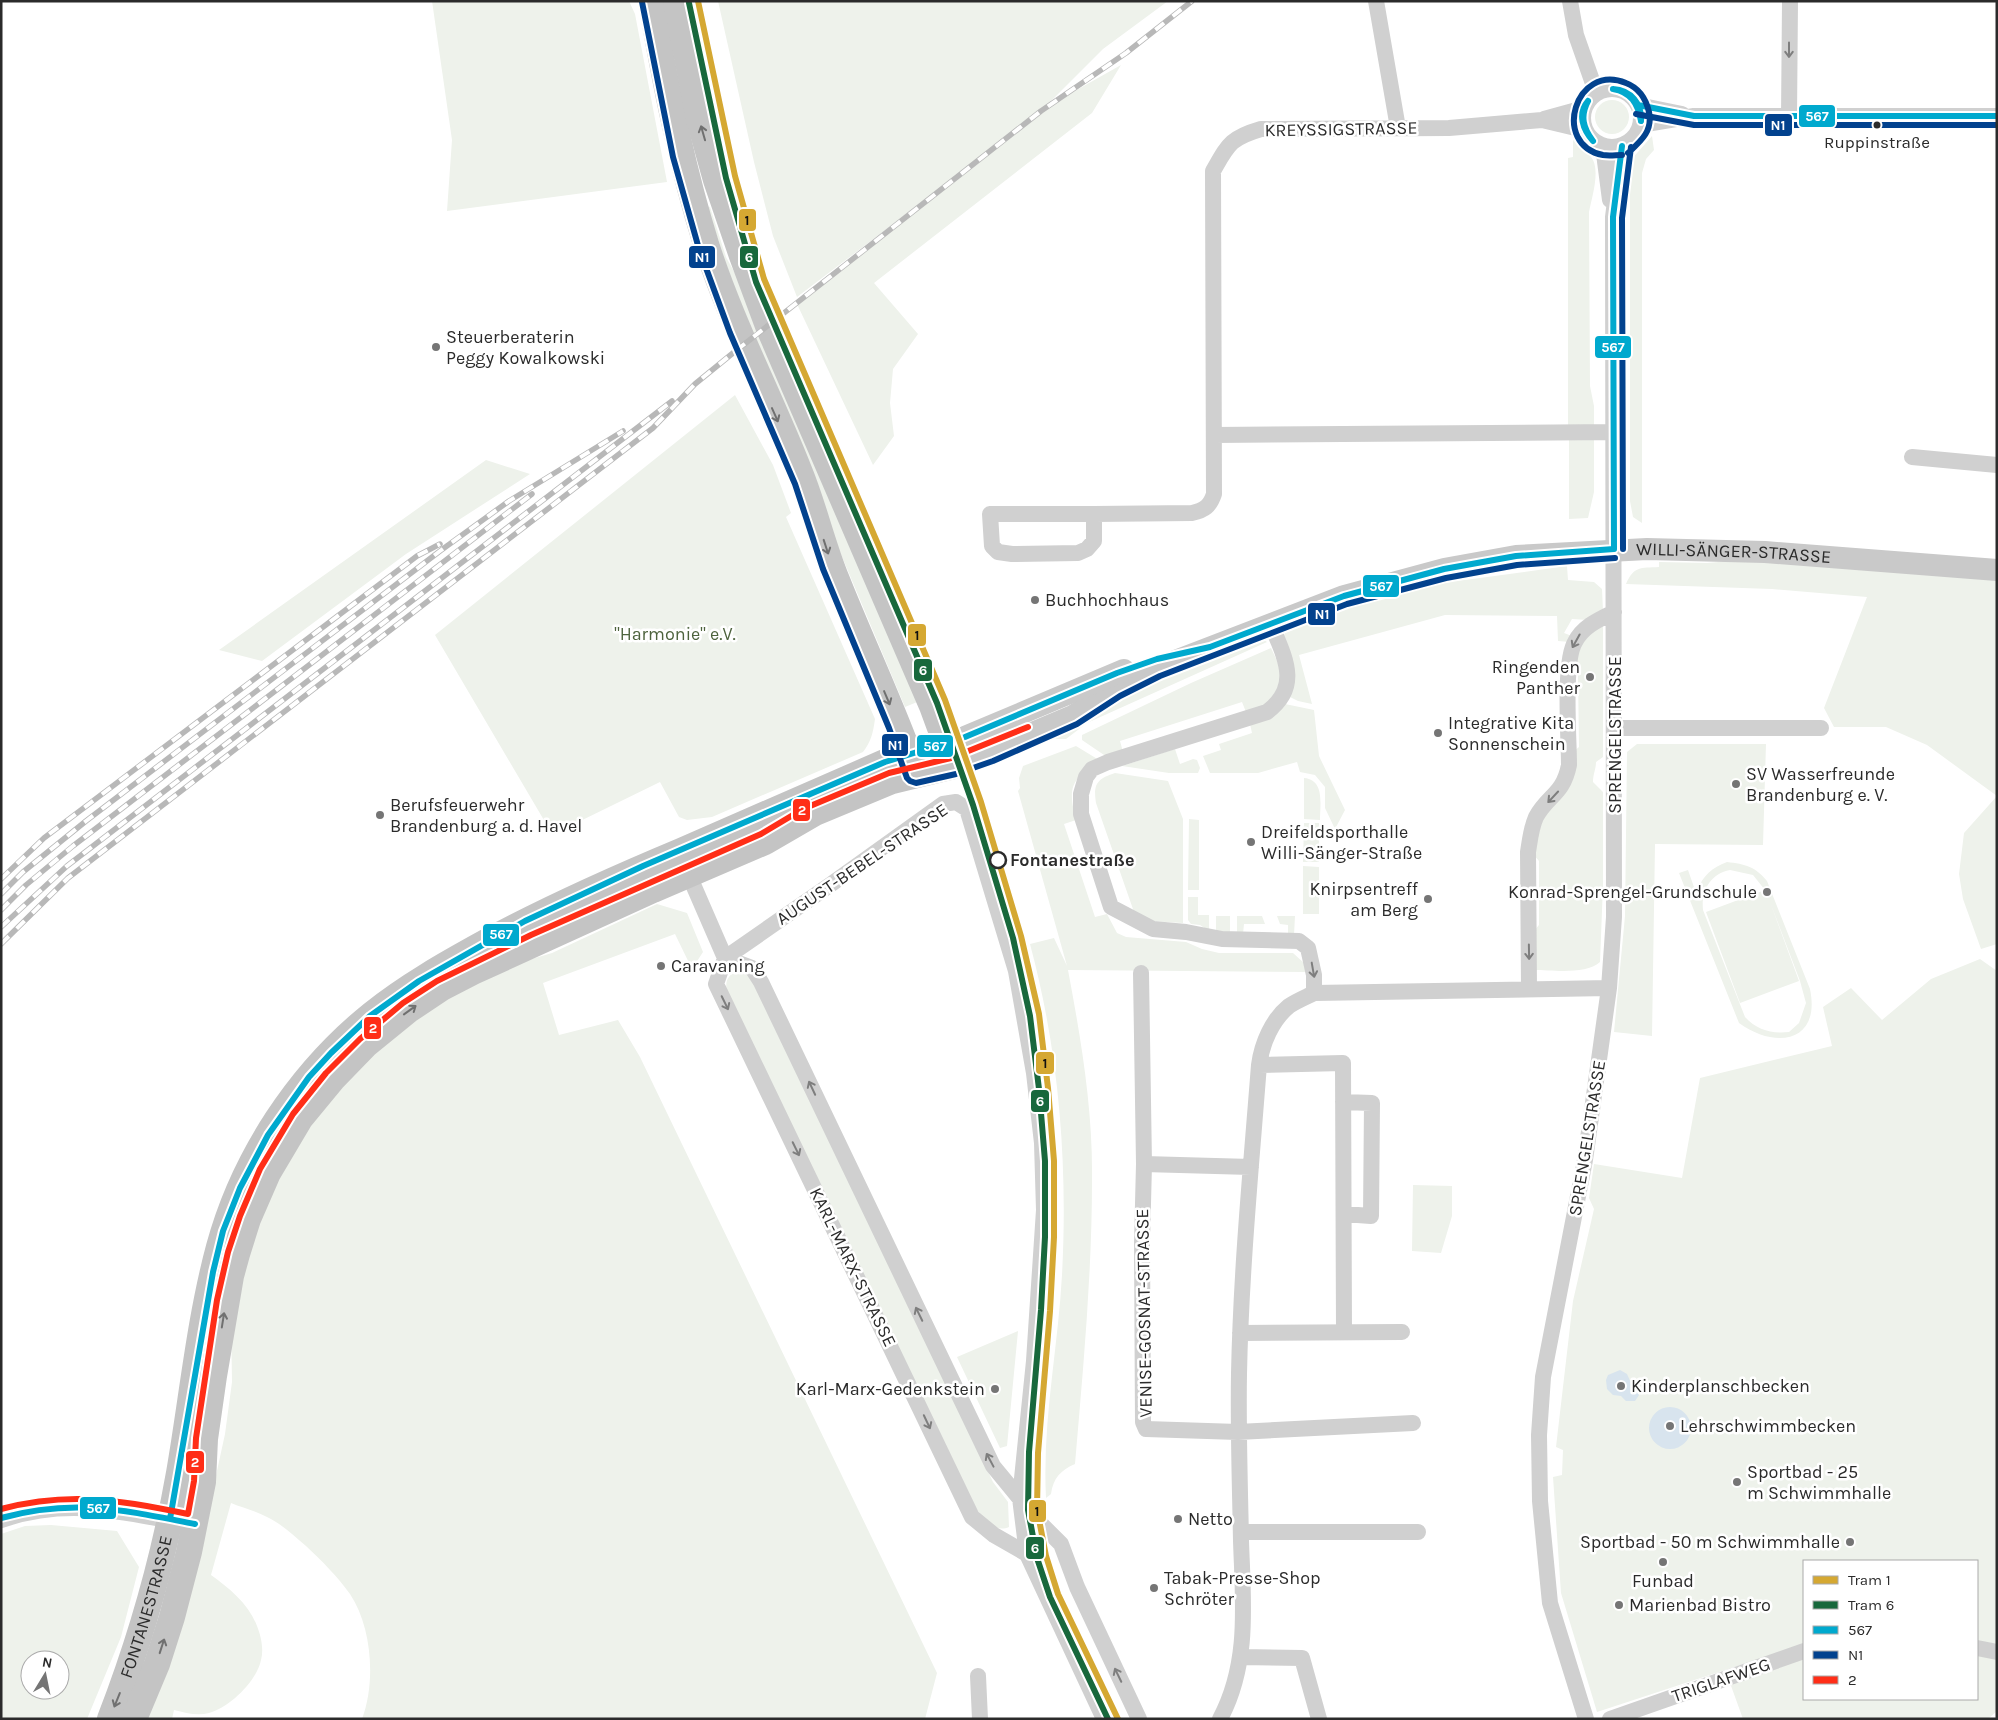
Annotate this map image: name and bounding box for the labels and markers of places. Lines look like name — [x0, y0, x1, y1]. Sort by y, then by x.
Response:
marker: Ruppinstraße — [1872, 120, 1882, 130]
place label: Ruppinstraße — [1824, 132, 1930, 152]
place label: Steuerberaterin Peggy Kowalkowski — [446, 326, 605, 369]
marker: Steuerberaterin Peggy Kowalkowski — [430, 341, 442, 353]
place label: Buchhochhaus — [1045, 589, 1169, 611]
marker: Buchhochhaus — [1029, 594, 1041, 606]
place label: Ringenden Panther — [1492, 656, 1580, 699]
marker: Ringenden Panther — [1584, 671, 1596, 683]
place label: Integrative Kita Sonnenschein — [1448, 712, 1574, 755]
marker: Integrative Kita Sonnenschein — [1432, 727, 1444, 739]
place label: SV Wasserfreunde Brandenburg e. V. — [1746, 763, 1895, 806]
marker: SV Wasserfreunde Brandenburg e. V. — [1730, 778, 1742, 790]
place label: Berufsfeuerwehr Brandenburg a. d. Havel — [390, 794, 582, 837]
marker: Berufsfeuerwehr Brandenburg a. d. Havel — [374, 809, 386, 821]
place label: Dreifeldsporthalle Willi-Sänger-Straße — [1261, 821, 1422, 864]
marker: Dreifeldsporthalle Willi-Sänger-Straße — [1245, 836, 1257, 848]
place label: Fontanestraße — [1010, 849, 1134, 871]
marker: Fontanestraße — [989, 851, 1007, 869]
place label: Knirpsentreff am Berg — [1309, 878, 1419, 921]
place label: Konrad-Sprengel-Grundschule — [1508, 881, 1757, 903]
marker: Konrad-Sprengel-Grundschule — [1761, 886, 1773, 898]
marker: Knirpsentreff am Berg — [1422, 893, 1434, 905]
place label: Caravaning — [671, 955, 765, 977]
marker: Caravaning — [655, 960, 667, 972]
place label: Kinderplanschbecken — [1631, 1375, 1810, 1397]
place label: Karl-Marx-Gedenkstein — [796, 1378, 985, 1400]
marker: Kinderplanschbecken — [1615, 1380, 1627, 1392]
marker: Karl-Marx-Gedenkstein — [989, 1383, 1001, 1395]
place label: Lehrschwimmbecken — [1680, 1415, 1856, 1437]
marker: Lehrschwimmbecken — [1664, 1420, 1676, 1432]
place label: Sportbad - 25 m Schwimmhalle — [1747, 1461, 1891, 1504]
marker: Sportbad - 25 m Schwimmhalle — [1731, 1476, 1743, 1488]
place label: Netto — [1188, 1508, 1233, 1530]
marker: Netto — [1172, 1513, 1184, 1525]
place label: Sportbad - 50 m Schwimmhalle — [1580, 1531, 1840, 1553]
marker: Sportbad - 50 m Schwimmhalle — [1844, 1536, 1856, 1548]
marker: Funbad — [1657, 1556, 1669, 1568]
place label: Tabak-Presse-Shop Schröter — [1164, 1567, 1321, 1610]
place label: Funbad — [1632, 1570, 1694, 1592]
marker: Tabak-Presse-Shop Schröter — [1148, 1582, 1160, 1594]
place label: Marienbad Bistro — [1629, 1594, 1771, 1616]
marker: Marienbad Bistro — [1613, 1599, 1625, 1611]

